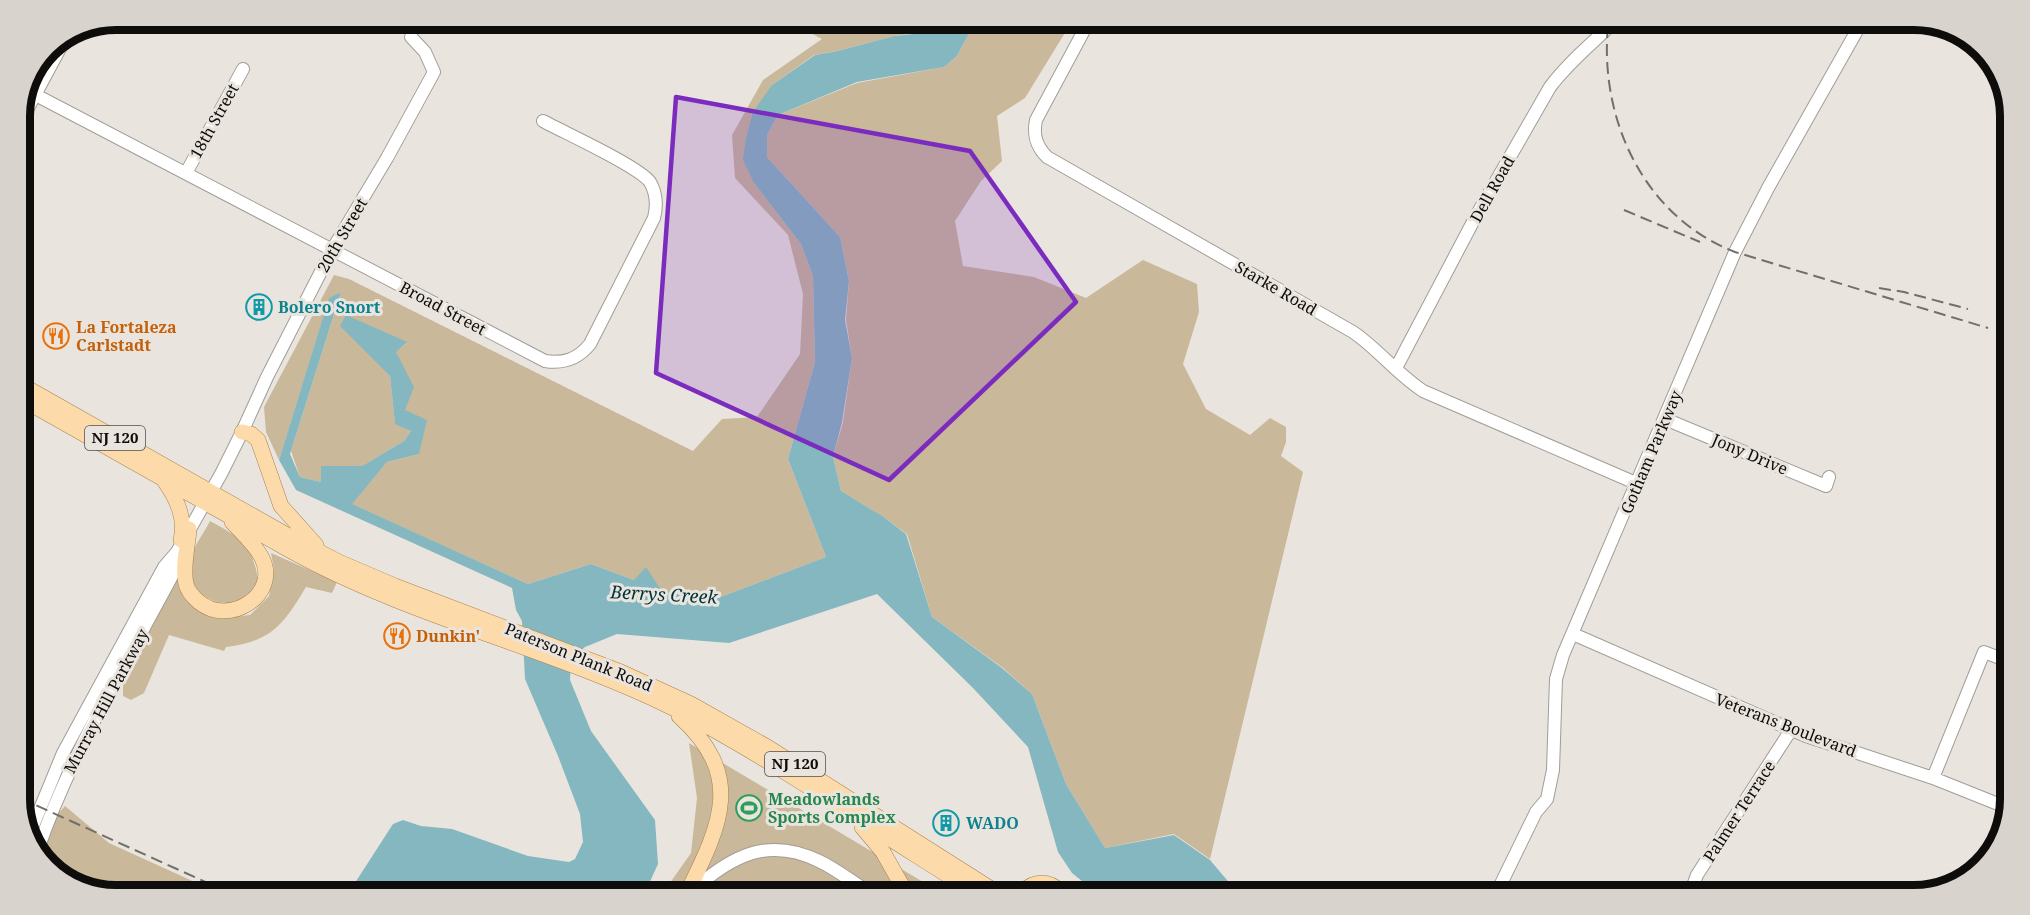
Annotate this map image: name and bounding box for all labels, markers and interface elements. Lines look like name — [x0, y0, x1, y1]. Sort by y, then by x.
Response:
street label: 18th Street — [184, 79, 244, 162]
street label: Dell Road — [1465, 152, 1519, 226]
street label: 20th Street — [312, 193, 372, 276]
street label: Starke Road — [1231, 256, 1321, 320]
street label: Broad Street — [396, 276, 490, 340]
building icon: Bolero Snort — [244, 292, 274, 322]
place label: Bolero Snort — [278, 296, 381, 318]
place label: La Fortaleza Carlstadt — [76, 316, 177, 356]
restaurant icon: La Fortaleza Carlstadt — [41, 321, 71, 351]
street label: Gotham Parkway — [1615, 386, 1687, 517]
road number: NJ 120 — [85, 426, 145, 450]
street label: Jony Drive — [1708, 428, 1791, 480]
water label: Berrys Creek — [609, 579, 719, 609]
street label: Paterson Plank Road — [502, 617, 656, 697]
restaurant icon: Dunkin' — [382, 621, 412, 651]
street label: Murray Hill Parkway — [59, 624, 154, 777]
place label: Dunkin' — [416, 625, 480, 647]
street label: Veterans Boulevard — [1712, 688, 1860, 762]
road number: NJ 120 — [765, 752, 825, 776]
street label: Palmer Terrace — [1698, 756, 1780, 866]
place label: Meadowlands Sports Complex — [768, 788, 897, 828]
sports icon: Meadowlands Sports Complex — [734, 793, 764, 823]
building icon: WADO — [931, 808, 961, 838]
place label: WADO — [966, 812, 1019, 834]

